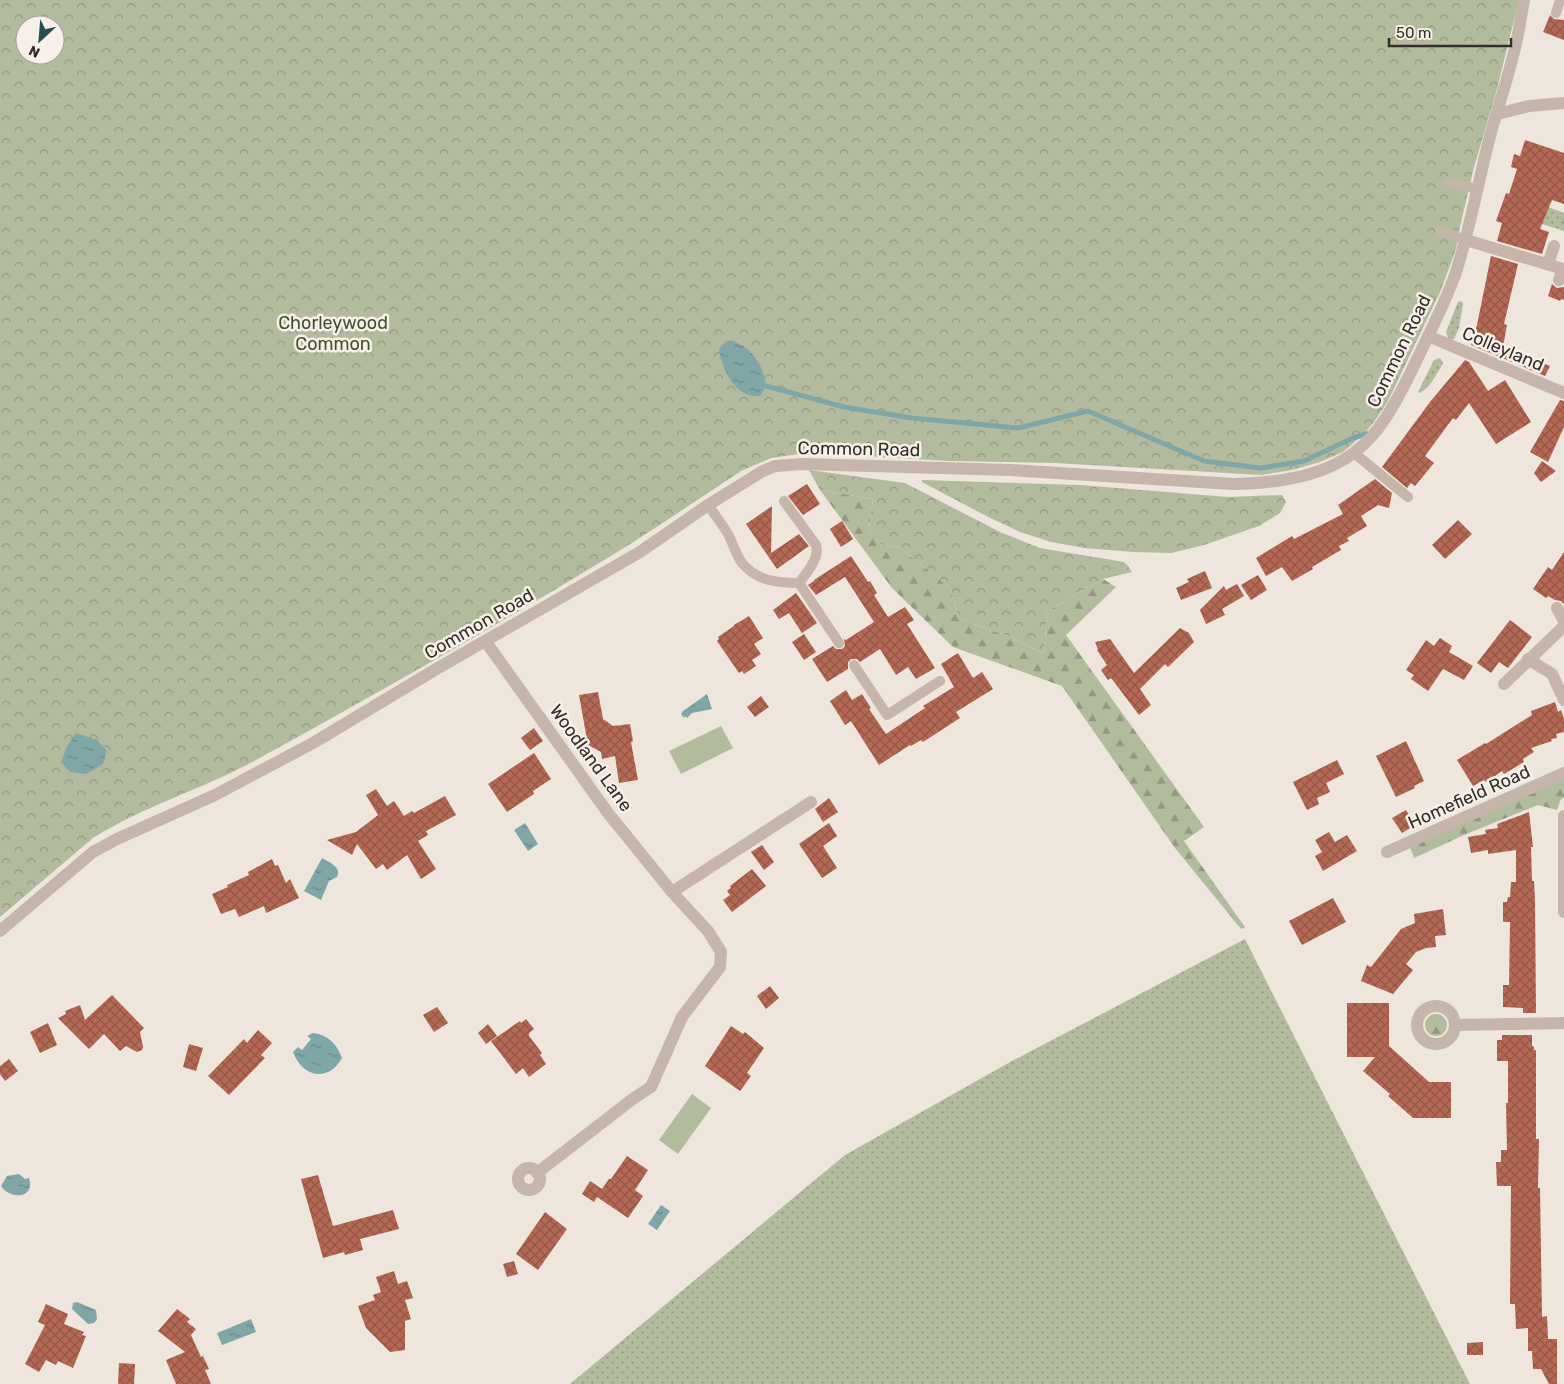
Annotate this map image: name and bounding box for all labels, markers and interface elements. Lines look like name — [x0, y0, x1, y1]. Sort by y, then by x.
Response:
north arrow — [15, 15, 65, 65]
scale bar — [1389, 15, 1512, 47]
text: 50 m — [1396, 24, 1431, 42]
text: N — [26, 41, 43, 61]
street label: Common Road — [1362, 291, 1436, 411]
park label: Chorleywood Common — [278, 312, 388, 355]
street label: Colleyland — [1459, 322, 1547, 376]
street label: Common Road — [797, 437, 921, 461]
street label: Common Road — [420, 584, 538, 664]
street label: Woodland Lane — [545, 700, 637, 816]
street label: Homefield Road — [1405, 760, 1533, 834]

